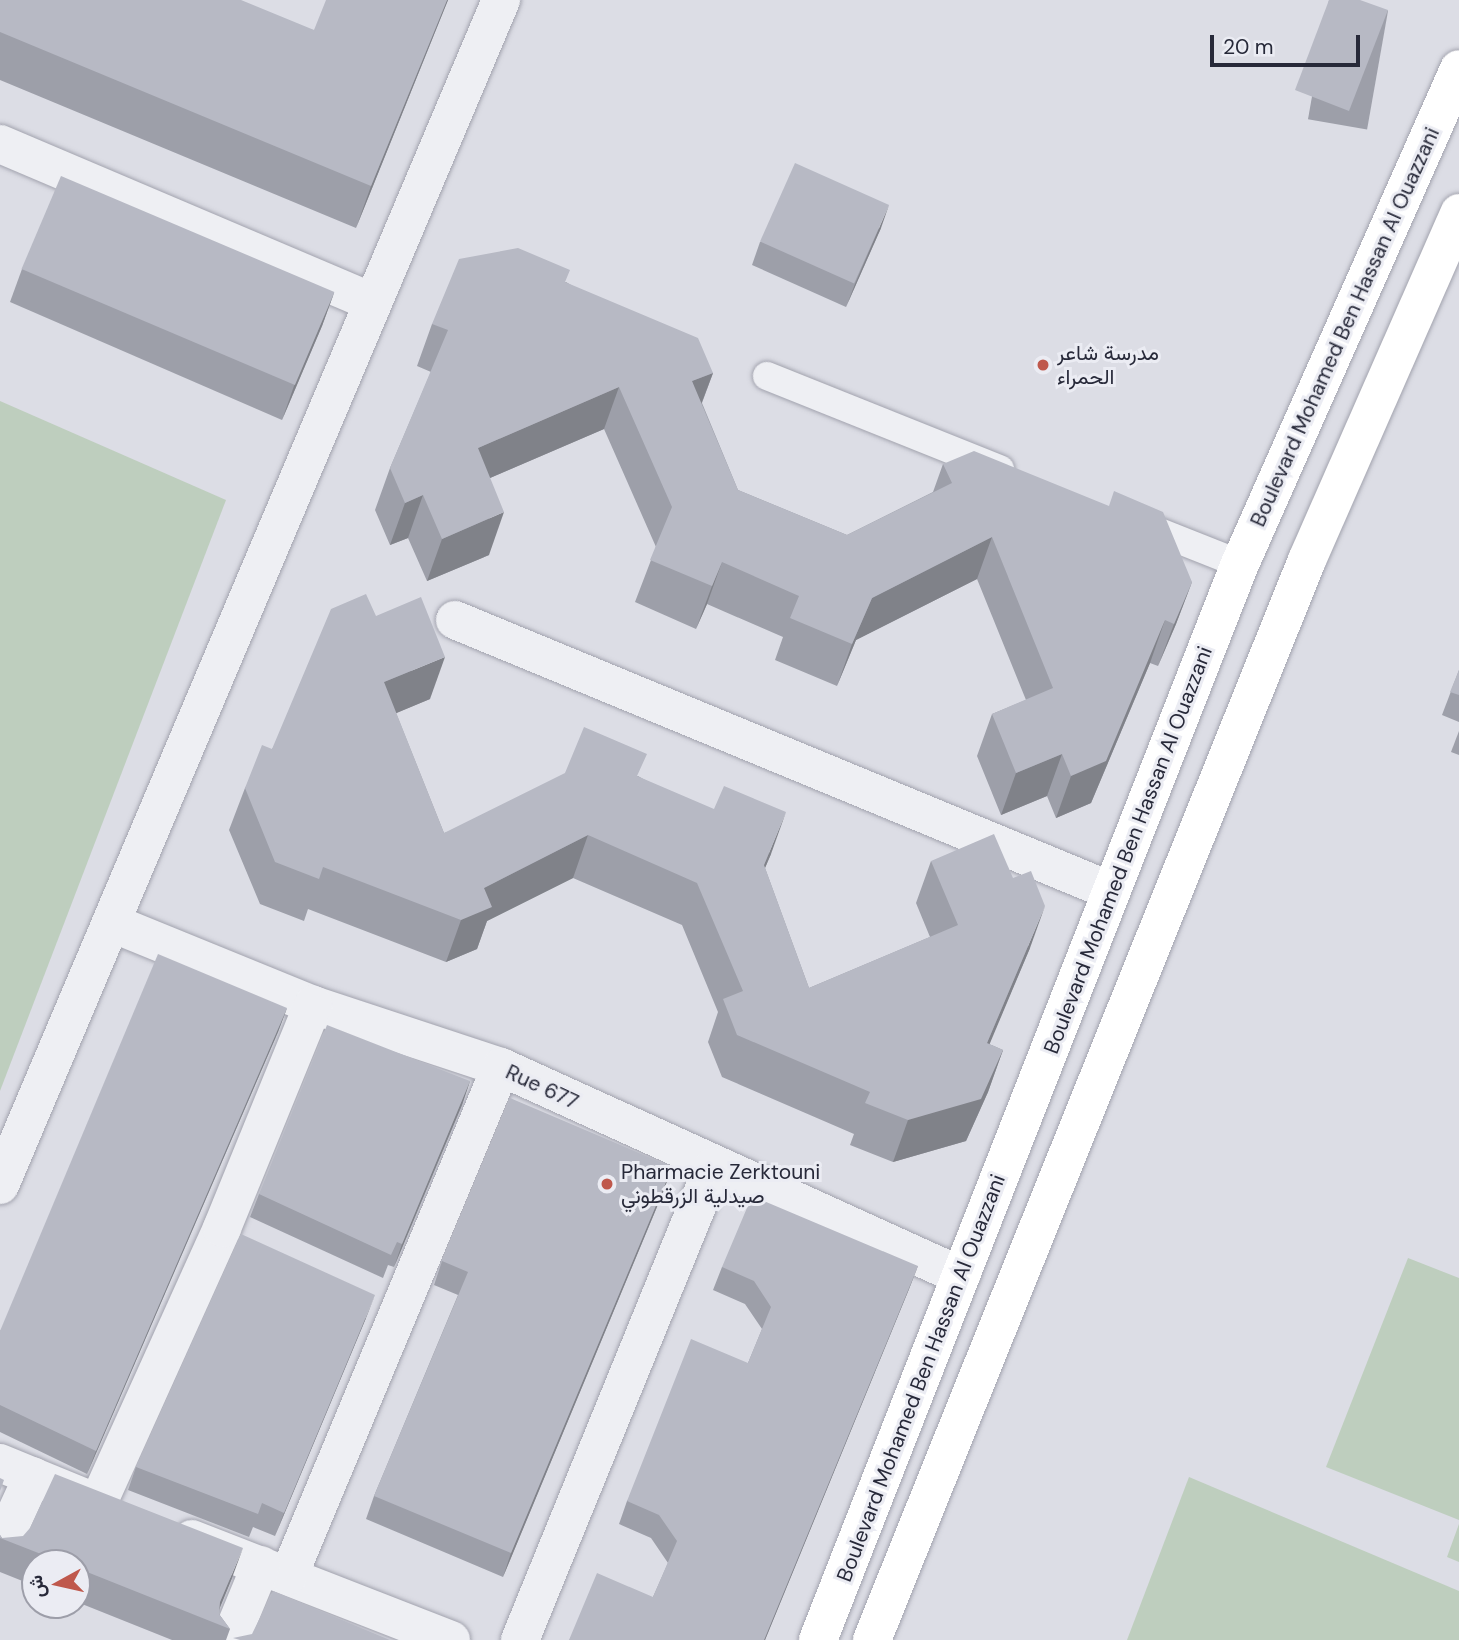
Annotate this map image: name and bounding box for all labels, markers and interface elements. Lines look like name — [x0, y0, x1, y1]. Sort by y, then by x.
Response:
scale bar — [1214, 21, 1364, 65]
text: 20 m — [1223, 33, 1274, 61]
street label: Boulevard Mohamed Ben Hassan Al Ouazzani — [1245, 124, 1445, 530]
place label: مدرسة شاعر الحمراء — [1057, 340, 1159, 390]
marker: مدرسة شاعر الحمراء — [1035, 357, 1051, 373]
street label: Boulevard Mohamed Ben Hassan Al Ouazzani — [1038, 643, 1218, 1057]
street label: Rue 677 — [502, 1059, 582, 1115]
place label: Pharmacie Zerktouni صيدلية الزرقطوني — [621, 1159, 820, 1209]
street label: Boulevard Mohamed Ben Hassan Al Ouazzani — [831, 1171, 1011, 1585]
marker: Pharmacie Zerktouni صيدلية الزرقطوني — [599, 1176, 615, 1192]
north arrow — [21, 1549, 91, 1619]
text: ش — [23, 1574, 51, 1600]

